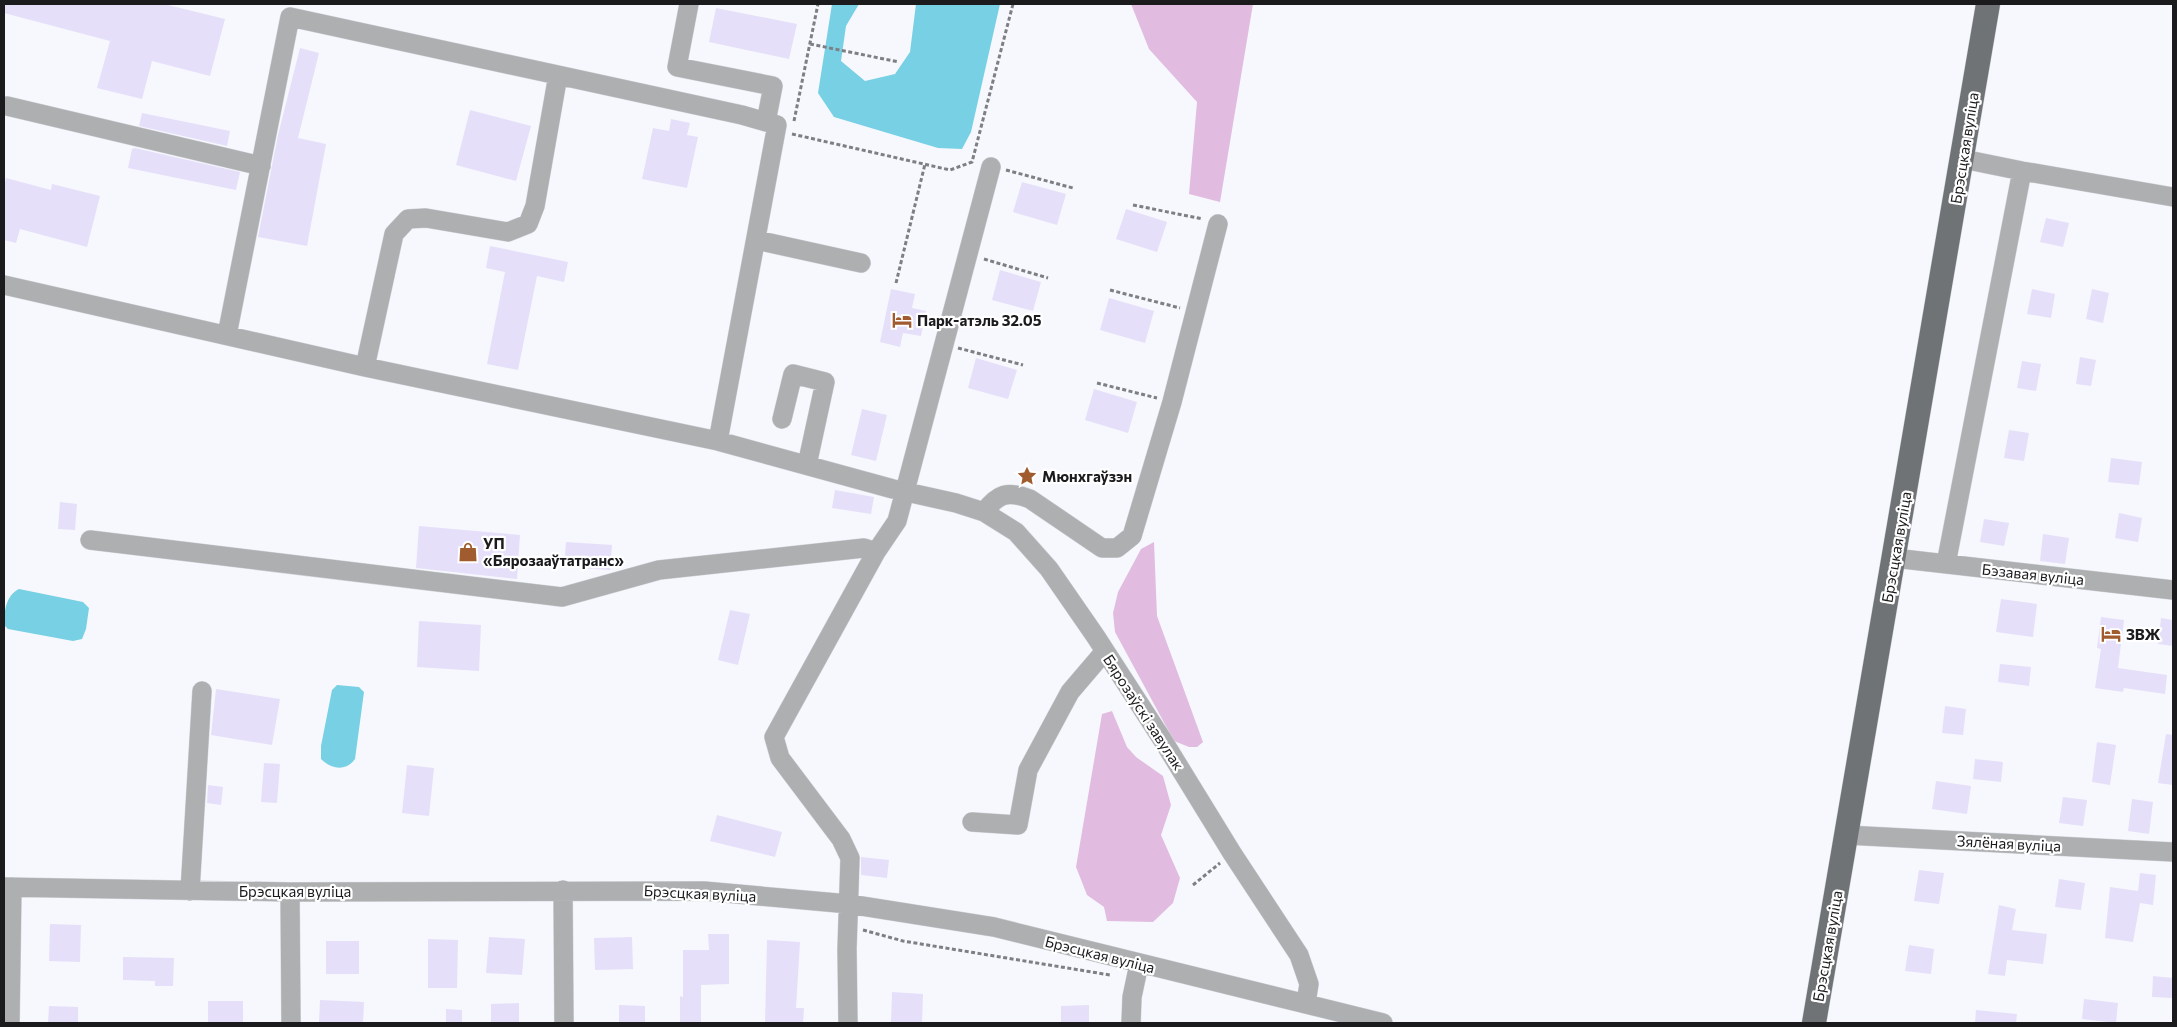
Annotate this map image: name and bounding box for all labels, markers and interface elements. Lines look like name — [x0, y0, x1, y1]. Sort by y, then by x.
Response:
street label: Брэсцкая вуліца — [1946, 91, 1982, 205]
hotel icon: Парк-атэль 32.05 — [891, 309, 913, 331]
place label: Парк-атэль 32.05 — [917, 311, 1042, 329]
place icon: Мюнхгаўзэн — [1016, 465, 1038, 487]
place label: Мюнхгаўзэн — [1042, 467, 1132, 485]
street label: Брэсцкая вуліца — [1877, 490, 1915, 604]
place label: УП «Бярозааўтатранс» — [483, 534, 624, 569]
shop icon: УП «Бярозааўтатранс» — [457, 541, 479, 563]
street label: Бэзавая вуліца — [1981, 560, 2085, 588]
hotel icon: ЗВЖ — [2100, 623, 2122, 645]
place label: ЗВЖ — [2126, 625, 2161, 643]
street label: Бярозаўскі завулак — [1100, 651, 1188, 773]
street label: Зялёная вуліца — [1956, 831, 2062, 855]
street label: Брэсцкая вуліца — [643, 881, 757, 905]
street label: Брэсцкая вуліца — [239, 882, 351, 900]
street label: Брэсцкая вуліца — [1808, 889, 1846, 1003]
street label: Брэсцкая вуліца — [1043, 932, 1157, 976]

